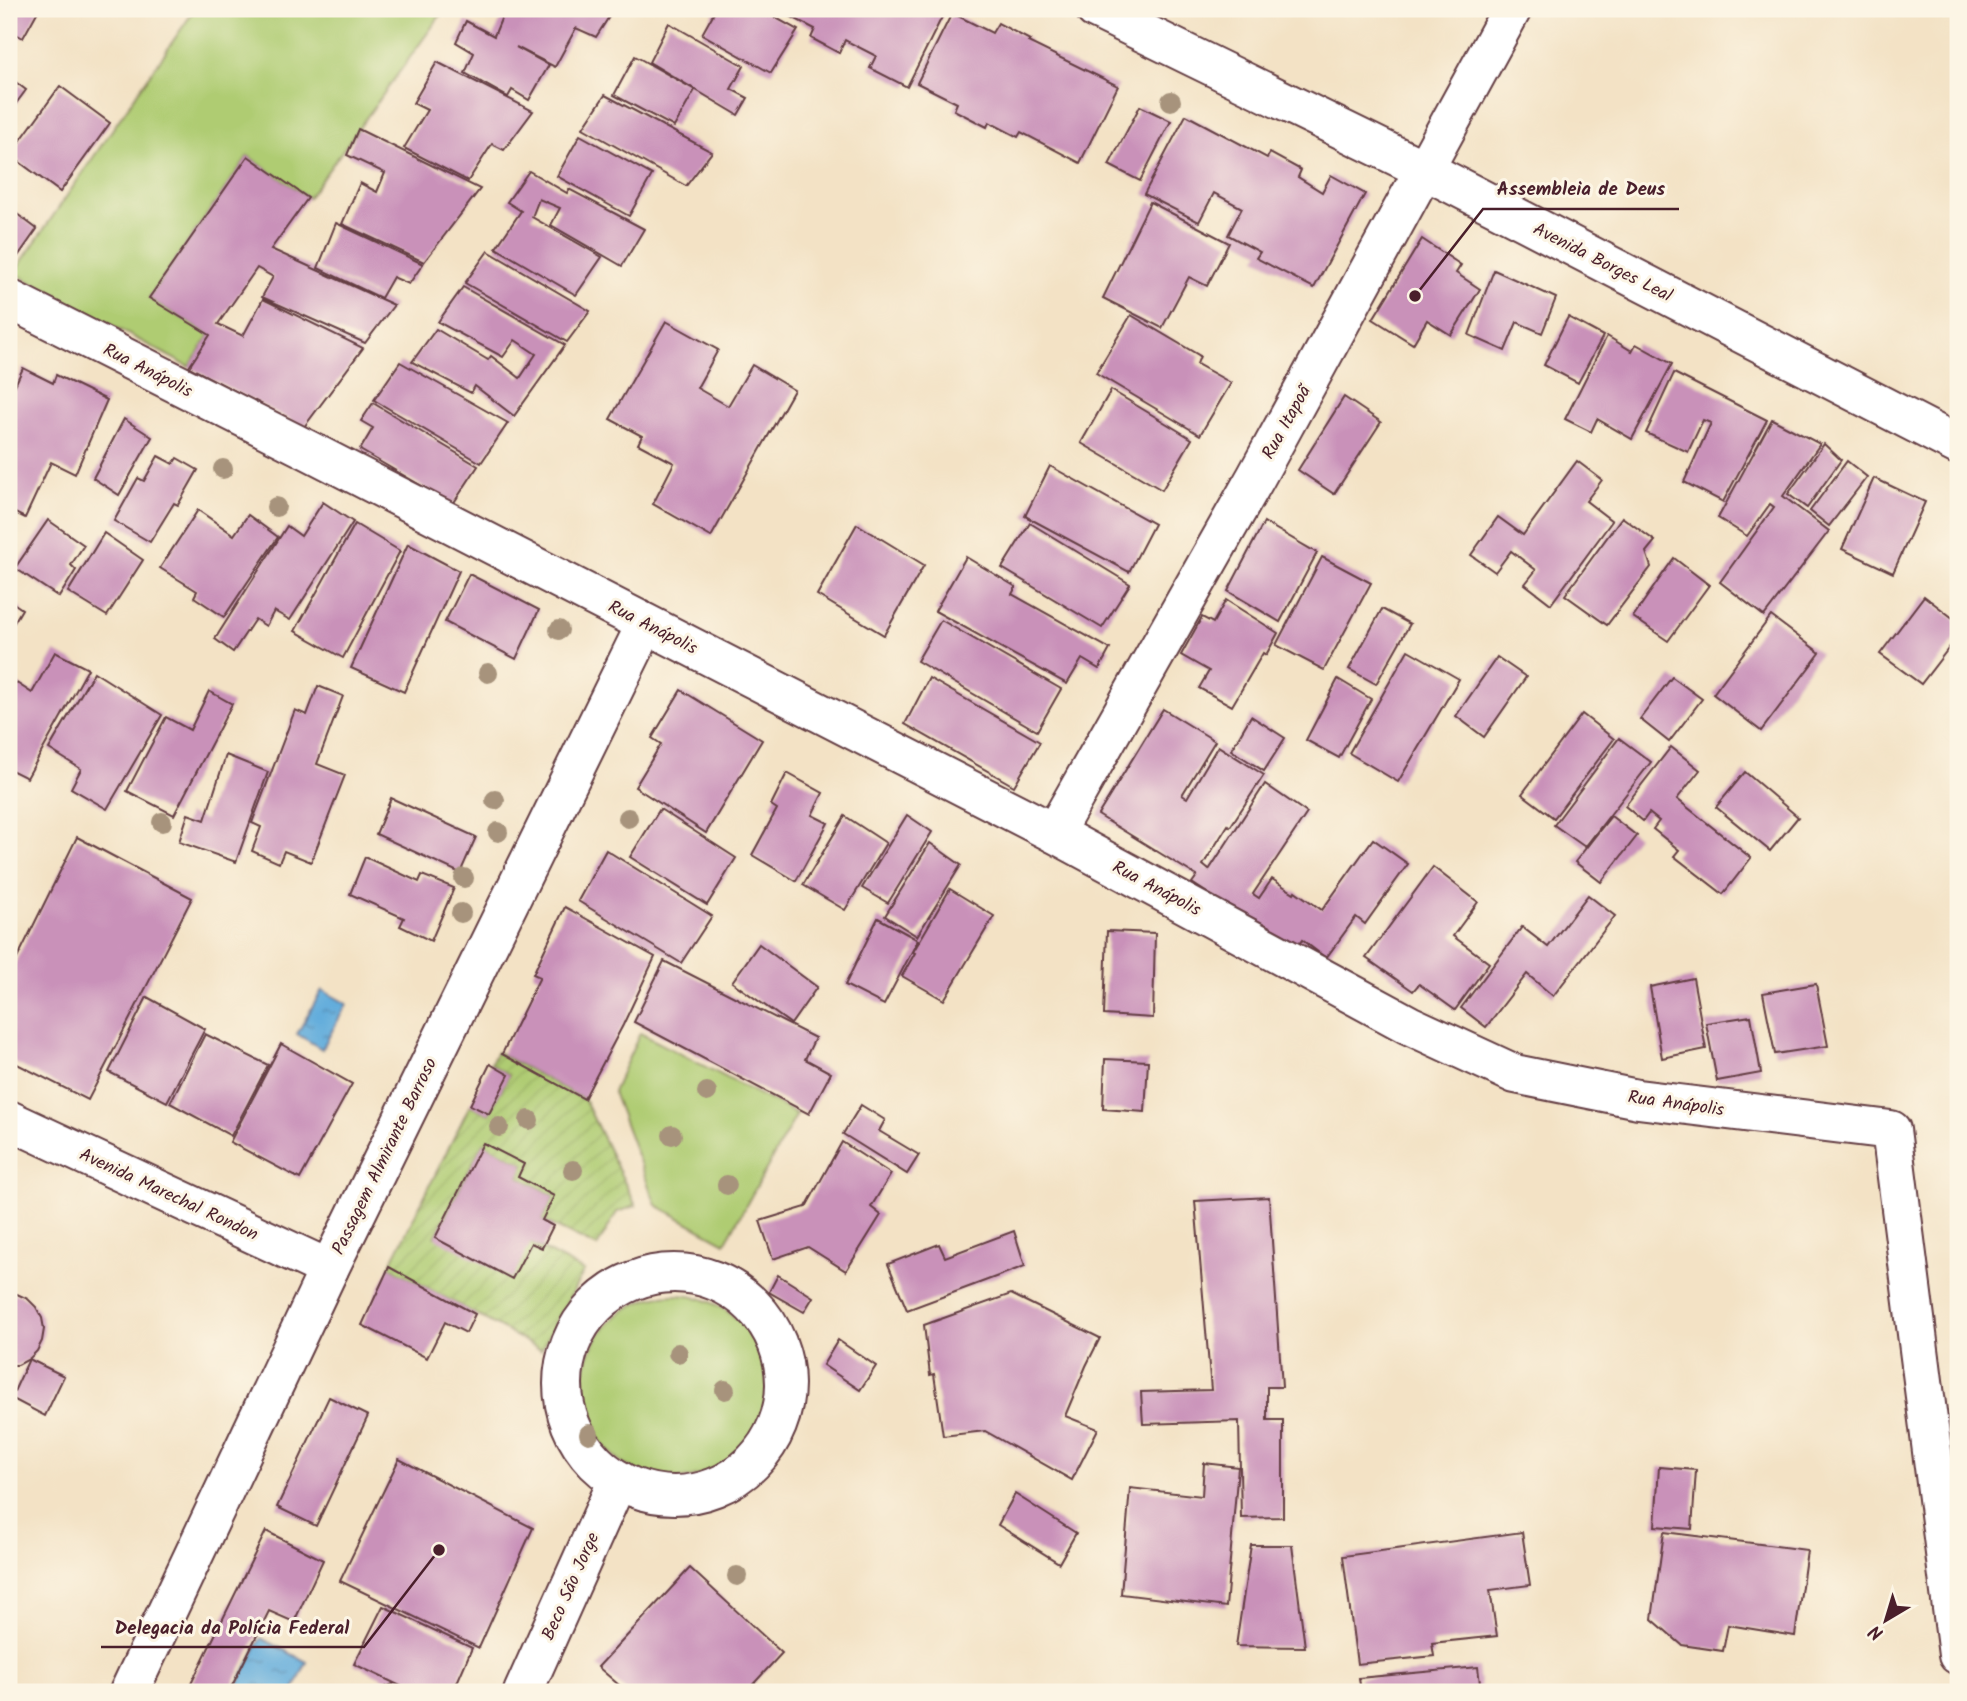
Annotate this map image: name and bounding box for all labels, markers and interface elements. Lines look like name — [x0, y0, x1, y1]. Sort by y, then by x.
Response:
callout: Assembleia de Deus — [1483, 169, 1679, 209]
text: Assembleia de Deus — [1497, 175, 1665, 205]
street label: Avenida Borges Leal — [1528, 216, 1678, 311]
street label: Rua Anápolis — [98, 336, 197, 406]
street label: Rua Itapoã — [1255, 379, 1320, 465]
street label: Rua Anápolis — [603, 593, 702, 663]
street label: Rua Anápolis — [1107, 854, 1206, 925]
street label: Passagem Almirante Barroso — [325, 1053, 446, 1260]
street label: Rua Anápolis — [1626, 1083, 1726, 1126]
street label: Avenida Marechal Rondon — [74, 1141, 263, 1250]
street label: Beco São Jorge — [535, 1528, 608, 1645]
north arrow — [1852, 1586, 1922, 1656]
callout: Delegacia da Polícia Federal — [101, 1607, 364, 1647]
text: Delegacia da Polícia Federal — [115, 1614, 350, 1644]
text: N — [1863, 1616, 1891, 1647]

